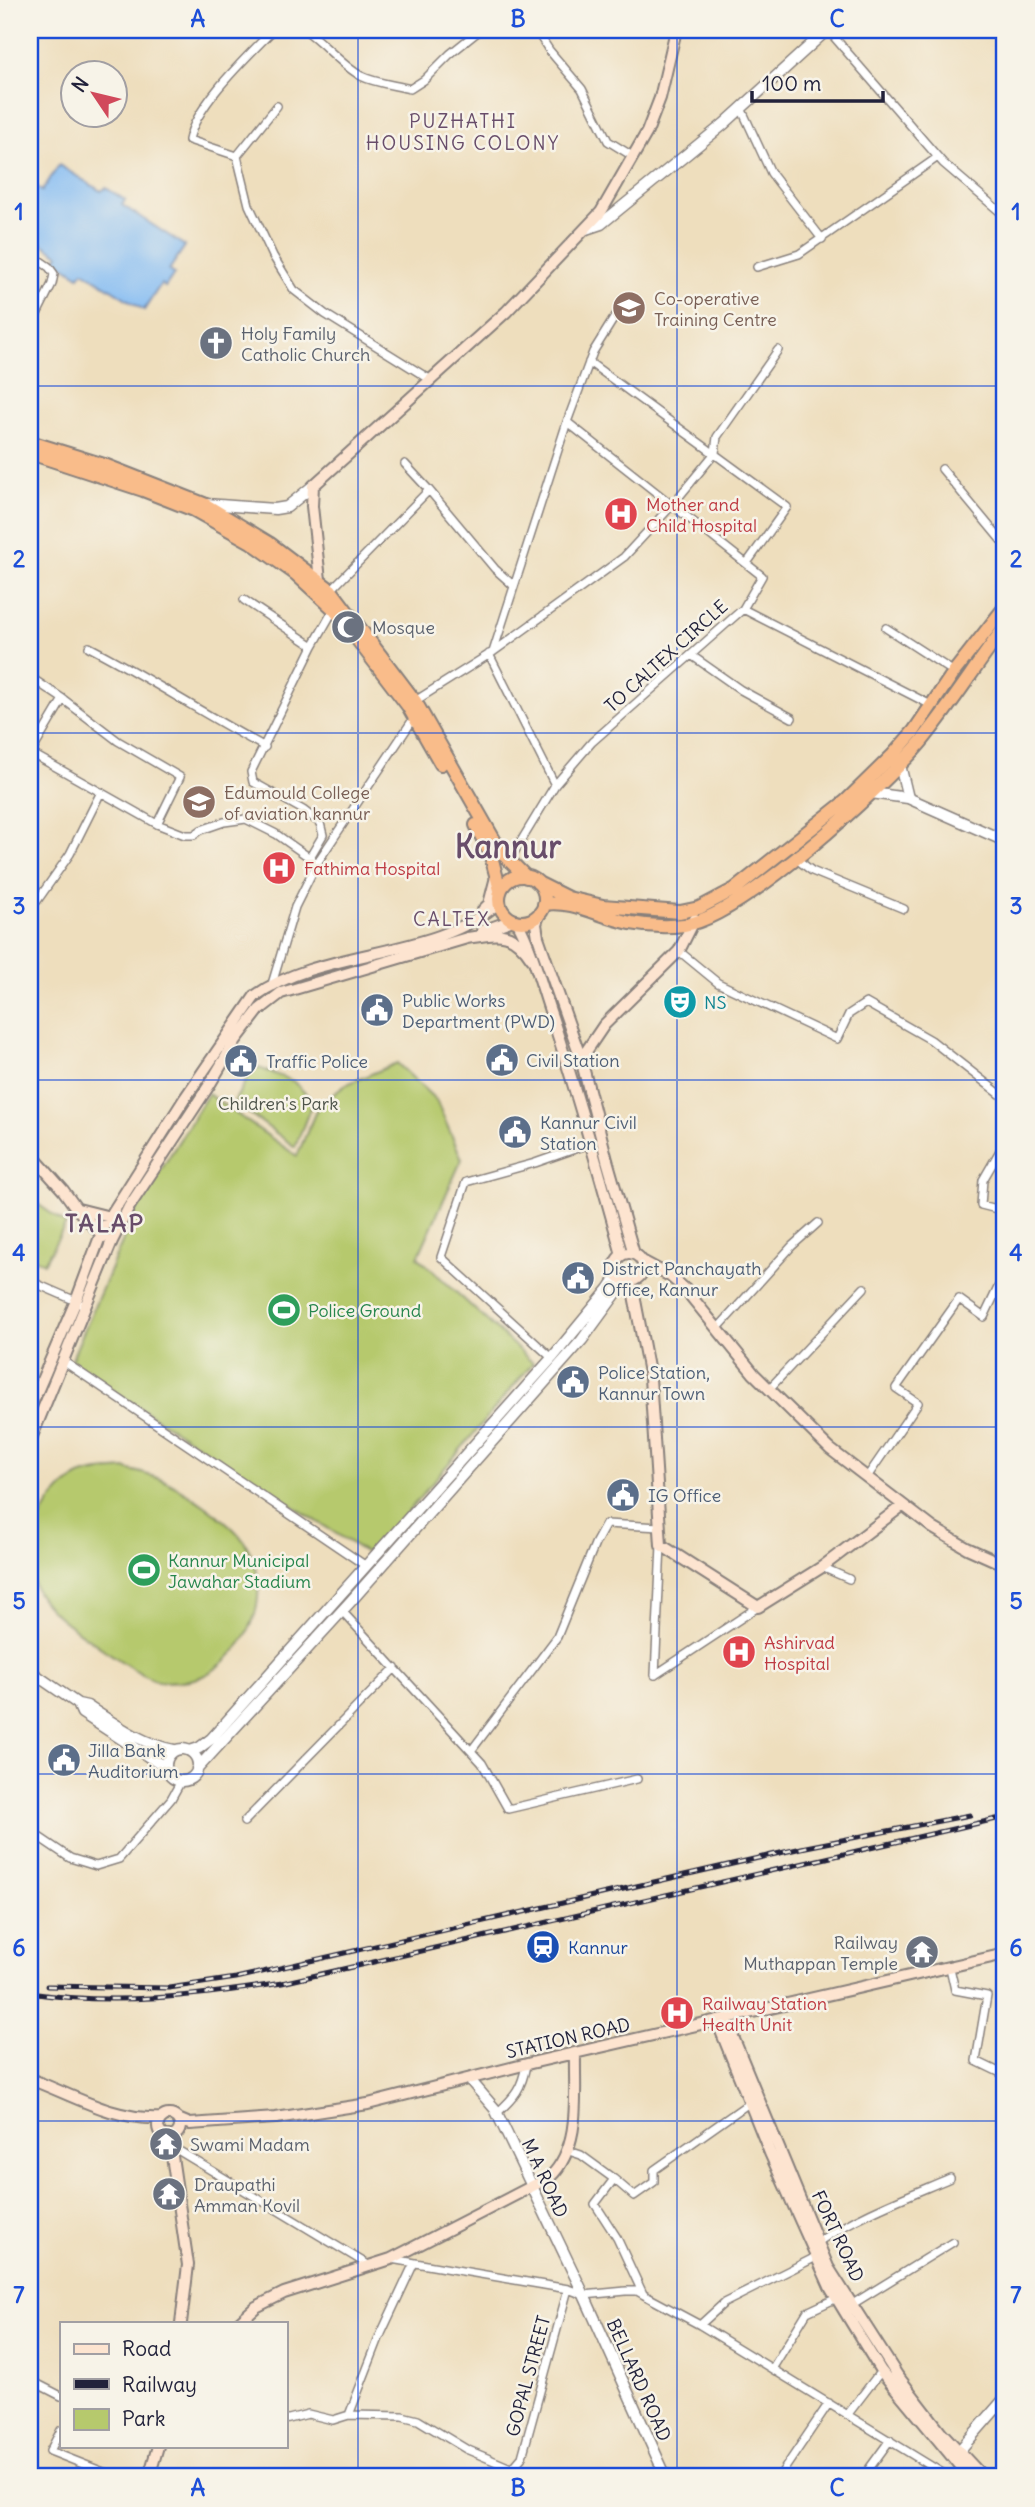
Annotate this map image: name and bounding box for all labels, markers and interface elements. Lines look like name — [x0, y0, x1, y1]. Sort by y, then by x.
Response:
text: A — [191, 4, 206, 33]
text: B — [510, 4, 526, 33]
text: C — [829, 4, 845, 33]
north arrow — [60, 60, 130, 130]
scale bar — [752, 60, 883, 104]
text: 100 m — [762, 70, 821, 97]
text: N — [66, 72, 94, 97]
district label: PUZHATHI HOUSING COLONY — [366, 109, 560, 155]
text: 1 — [14, 197, 24, 226]
text: 1 — [1011, 197, 1021, 226]
place label: Co-operative Training Centre — [654, 287, 777, 331]
school or university icon: Co-operative Training Centre — [610, 289, 648, 327]
place label: Holy Family Catholic Church — [241, 322, 370, 366]
church icon: Holy Family Catholic Church — [197, 324, 235, 362]
place label: Mother and Child Hospital — [646, 493, 757, 537]
hospital icon: Mother and Child Hospital — [602, 495, 640, 533]
text: 2 — [13, 544, 26, 573]
text: 2 — [1010, 544, 1023, 573]
street label: TO CALTEX CIRCLE — [600, 595, 732, 717]
mosque icon: Mosque — [329, 608, 367, 646]
place label: Mosque — [372, 616, 435, 639]
place label: Edumould College of aviation kannur — [224, 781, 371, 825]
school or university icon: Edumould College of aviation kannur — [180, 783, 218, 821]
district label: Kannur — [455, 826, 562, 867]
hospital icon: Fathima Hospital — [260, 849, 298, 887]
place label: Fathima Hospital — [304, 857, 440, 880]
text: 3 — [12, 891, 26, 920]
text: 3 — [1009, 891, 1023, 920]
district label: CALTEX — [413, 907, 491, 931]
theatre icon: NS — [661, 983, 699, 1021]
place label: Public Works Department (PWD) — [402, 989, 555, 1033]
public building icon: Public Works Department (PWD) — [358, 991, 396, 1029]
place label: NS — [704, 991, 726, 1014]
public building icon: Civil Station — [483, 1041, 521, 1079]
public building icon: Traffic Police — [222, 1042, 260, 1080]
place label: Civil Station — [526, 1049, 620, 1072]
place label: Traffic Police — [266, 1050, 368, 1073]
park label: Children's Park — [218, 1092, 338, 1115]
place label: Kannur Civil Station — [540, 1111, 637, 1155]
public building icon: Kannur Civil Station — [496, 1113, 534, 1151]
district label: TALAP — [65, 1208, 145, 1238]
text: 4 — [12, 1238, 26, 1267]
text: 4 — [1009, 1238, 1023, 1267]
place label: District Panchayath Office, Kannur — [602, 1257, 762, 1301]
public building icon: District Panchayath Office, Kannur — [559, 1259, 597, 1297]
sports icon: Police Ground — [265, 1291, 303, 1329]
place label: Police Ground — [308, 1299, 422, 1322]
place label: Police Station, Kannur Town — [598, 1361, 710, 1405]
public building icon: Police Station, Kannur Town — [554, 1363, 592, 1401]
public building icon: IG Office — [604, 1476, 642, 1514]
place label: IG Office — [648, 1484, 721, 1507]
place label: Kannur Municipal Jawahar Stadium — [168, 1549, 311, 1593]
sports icon: Kannur Municipal Jawahar Stadium — [125, 1551, 163, 1589]
text: 5 — [12, 1586, 26, 1615]
text: 5 — [1009, 1586, 1023, 1615]
place label: Ashirvad Hospital — [764, 1631, 835, 1675]
hospital icon: Ashirvad Hospital — [720, 1633, 758, 1671]
place label: Jilla Bank Auditorium — [88, 1739, 179, 1783]
public building icon: Jilla Bank Auditorium — [45, 1741, 83, 1779]
station icon: Kannur — [524, 1928, 562, 1966]
place label: Railway Muthappan Temple — [743, 1931, 898, 1975]
text: 6 — [12, 1933, 26, 1962]
temple icon: Railway Muthappan Temple — [903, 1933, 941, 1971]
text: 6 — [1009, 1933, 1023, 1962]
place label: Kannur — [568, 1936, 629, 1959]
place label: Railway Station Health Unit — [702, 1992, 827, 2036]
hospital icon: Railway Station Health Unit — [658, 1994, 696, 2032]
street label: STATION ROAD — [504, 2013, 632, 2063]
temple icon: Swami Madam — [147, 2125, 185, 2163]
place label: Swami Madam — [190, 2133, 310, 2156]
street label: M A ROAD — [517, 2135, 573, 2221]
place label: Draupathi Amman Kovil — [194, 2173, 300, 2217]
temple icon: Draupathi Amman Kovil — [150, 2175, 188, 2213]
street label: FORT ROAD — [807, 2187, 869, 2285]
text: 7 — [13, 2280, 25, 2309]
text: 7 — [1010, 2280, 1022, 2309]
street label: GOPAL STREET — [501, 2313, 555, 2439]
street label: BELLARD ROAD — [602, 2315, 676, 2445]
legend — [60, 2322, 287, 2448]
text: Road — [122, 2335, 171, 2362]
text: Railway — [122, 2371, 197, 2398]
text: Park — [122, 2405, 165, 2432]
text: A — [191, 2473, 206, 2502]
text: B — [510, 2473, 526, 2502]
text: C — [829, 2473, 845, 2502]

